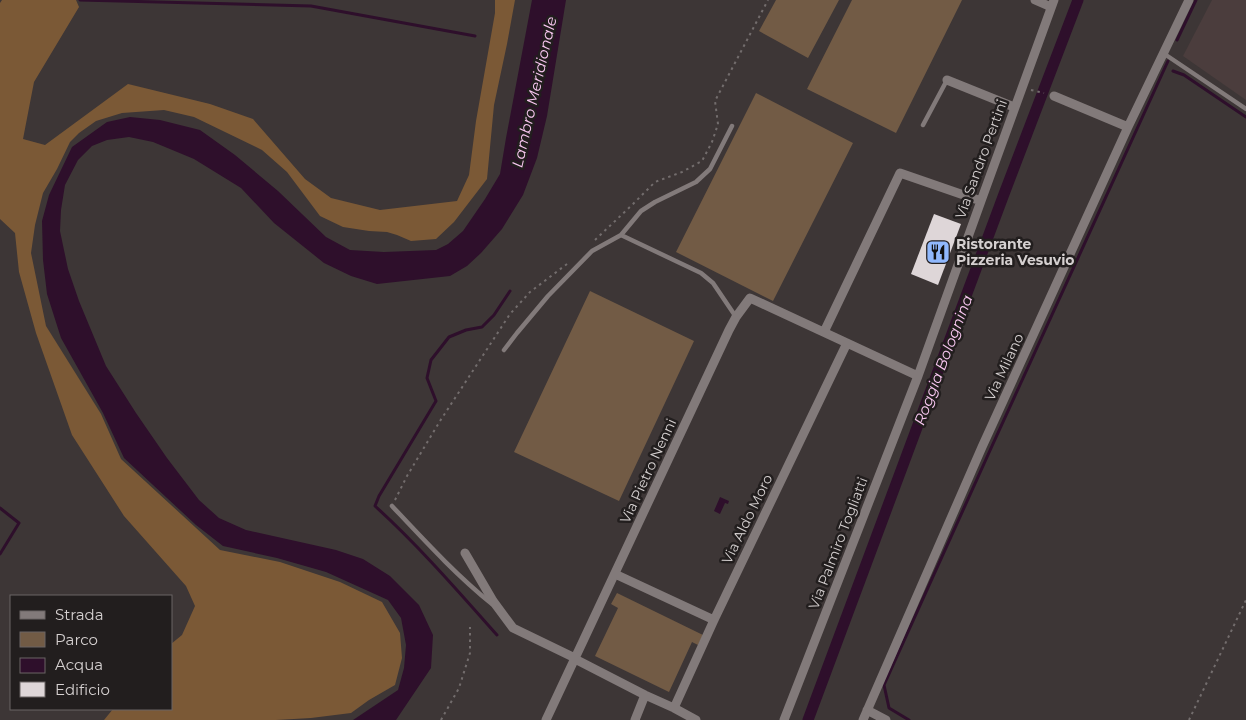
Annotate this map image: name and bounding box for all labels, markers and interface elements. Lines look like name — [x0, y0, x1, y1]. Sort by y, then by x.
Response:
water label: Lambro Meridionale — [507, 15, 561, 169]
street label: Via Sandro Pertini — [951, 97, 1011, 221]
place label: Ristorante Pizzeria Vesuvio — [956, 235, 1075, 269]
restaurant icon: Ristorante Pizzeria Vesuvio — [925, 239, 951, 265]
water label: Roggia Bolognina — [909, 292, 977, 428]
street label: Via Milano — [980, 330, 1028, 404]
street label: Via Pietro Nenni — [616, 416, 680, 526]
street label: Via Aldo Moro — [718, 471, 777, 567]
street label: Via Palmiro Togliatti — [805, 474, 871, 612]
legend — [10, 595, 172, 710]
text: Strada — [55, 605, 104, 624]
text: Parco — [55, 630, 98, 649]
text: Acqua — [55, 655, 103, 674]
text: Edificio — [55, 680, 110, 699]

